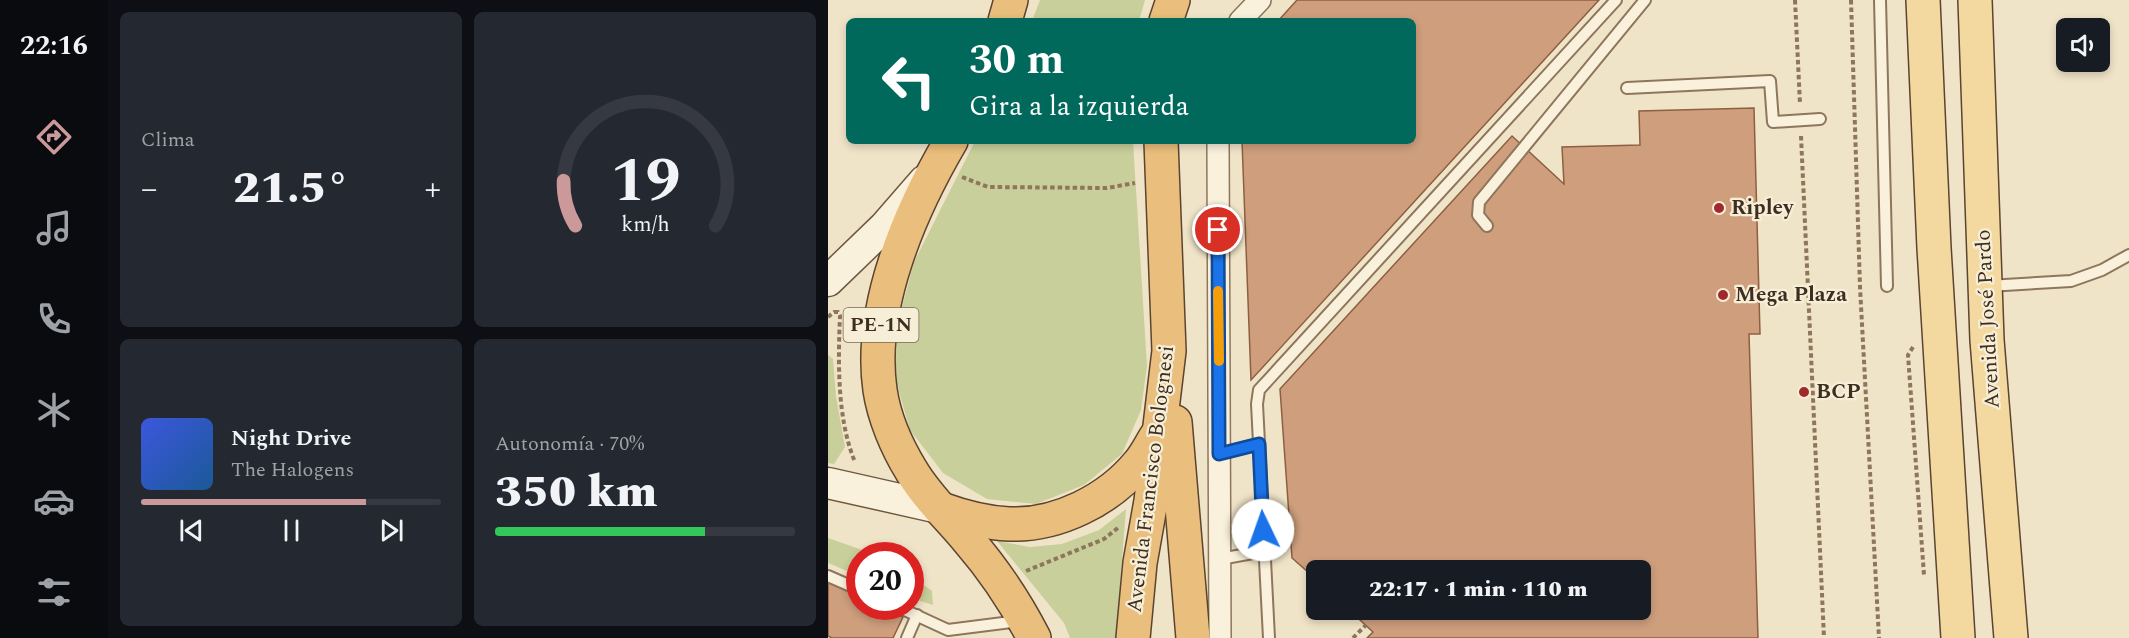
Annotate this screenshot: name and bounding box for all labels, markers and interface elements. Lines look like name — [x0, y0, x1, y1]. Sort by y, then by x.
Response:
map controls — [2056, 18, 2110, 72]
button: sound — [2056, 18, 2110, 72]
text: 22:16 — [20, 25, 88, 67]
text: 30 m — [969, 29, 1064, 92]
icon: left — [870, 42, 948, 120]
text: Gira a la izquierda — [969, 86, 1189, 128]
icon: directions — [33, 116, 75, 158]
text: Clima — [141, 125, 195, 155]
text: 19 — [610, 134, 680, 229]
text: 21.5° — [233, 154, 349, 223]
text: − — [141, 164, 158, 214]
text: + — [424, 164, 441, 214]
place label: Ripley — [1731, 192, 1794, 224]
marker: Ripley — [1712, 201, 1726, 215]
pin — [1192, 204, 1243, 255]
icon: music — [33, 207, 75, 249]
text: km/h — [621, 209, 669, 242]
icon: arrive — [1201, 213, 1234, 246]
street label: Avenida José Pardo — [1967, 229, 2009, 409]
place label: Mega Plaza — [1735, 279, 1847, 311]
marker: Mega Plaza — [1716, 288, 1730, 302]
icon: phone — [33, 298, 75, 340]
road number: PE-1N — [844, 308, 918, 342]
street label: Avenida Francisco Bolognesi — [1119, 344, 1183, 614]
place label: BCP — [1816, 376, 1861, 408]
marker: BCP — [1797, 385, 1811, 399]
icon: climate — [33, 389, 75, 431]
text: Night Drive — [231, 422, 351, 455]
text: Autonomía · 70% — [495, 429, 644, 459]
text: The Halogens — [231, 455, 354, 485]
text: 350 km — [495, 458, 657, 527]
icon: car — [33, 480, 75, 522]
position arrow — [1231, 498, 1295, 562]
icon: previous — [175, 514, 208, 547]
icon: pause — [275, 514, 308, 547]
icon: next — [375, 514, 408, 547]
speed limit sign: 20 — [846, 542, 924, 620]
icon: filters — [33, 571, 75, 613]
text: 22:17 · 1 min · 110 m — [1369, 573, 1588, 606]

